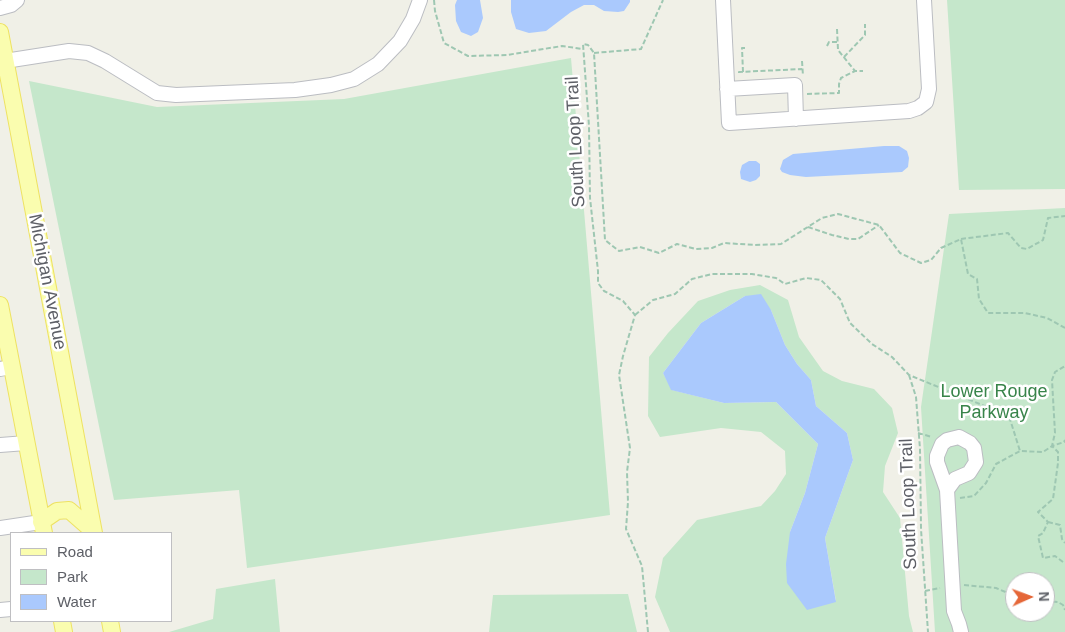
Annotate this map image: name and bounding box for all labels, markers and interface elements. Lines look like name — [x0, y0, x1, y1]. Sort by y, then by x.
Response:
street label: South Loop Trail — [562, 76, 590, 208]
street label: Michigan Avenue — [23, 212, 71, 352]
park label: Lower Rouge Parkway — [940, 381, 1048, 424]
street label: South Loop Trail — [896, 438, 922, 570]
legend — [10, 532, 172, 622]
text: Road — [57, 543, 93, 560]
text: Park — [57, 568, 88, 585]
north arrow — [1005, 572, 1055, 622]
text: N — [1036, 591, 1052, 602]
text: Water — [57, 593, 96, 610]

